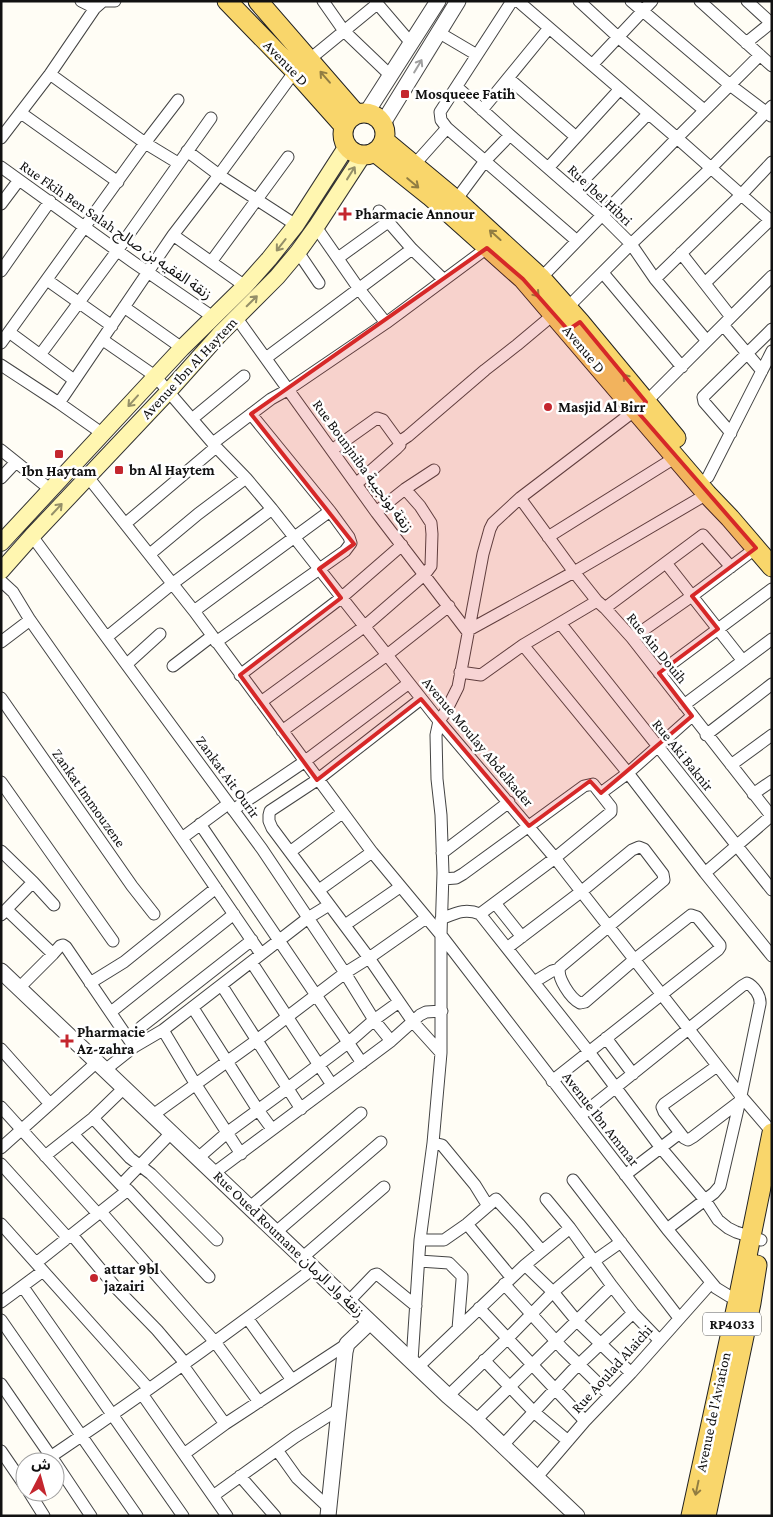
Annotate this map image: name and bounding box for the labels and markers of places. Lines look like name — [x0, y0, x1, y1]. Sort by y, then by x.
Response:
place label: Mosqueee Fatih — [415, 86, 516, 102]
marker: Mosqueee Fatih — [399, 88, 411, 100]
place label: Pharmacie Annour — [355, 206, 475, 222]
marker: Pharmacie Annour — [339, 208, 351, 220]
place label: Masjid Al Birr — [558, 399, 645, 416]
marker: Masjid Al Birr — [542, 401, 554, 413]
marker: Ibn Haytam — [53, 448, 65, 460]
place label: bn Al Haytem — [128, 462, 215, 478]
place label: Ibn Haytam — [21, 463, 97, 479]
marker: bn Al Haytem — [113, 464, 125, 476]
place label: Pharmacie Az-zahra — [76, 1024, 145, 1057]
marker: Pharmacie Az-zahra — [61, 1035, 73, 1047]
place label: attar 9bl jazairi — [103, 1261, 160, 1295]
marker: attar 9bl jazairi — [88, 1272, 100, 1284]

